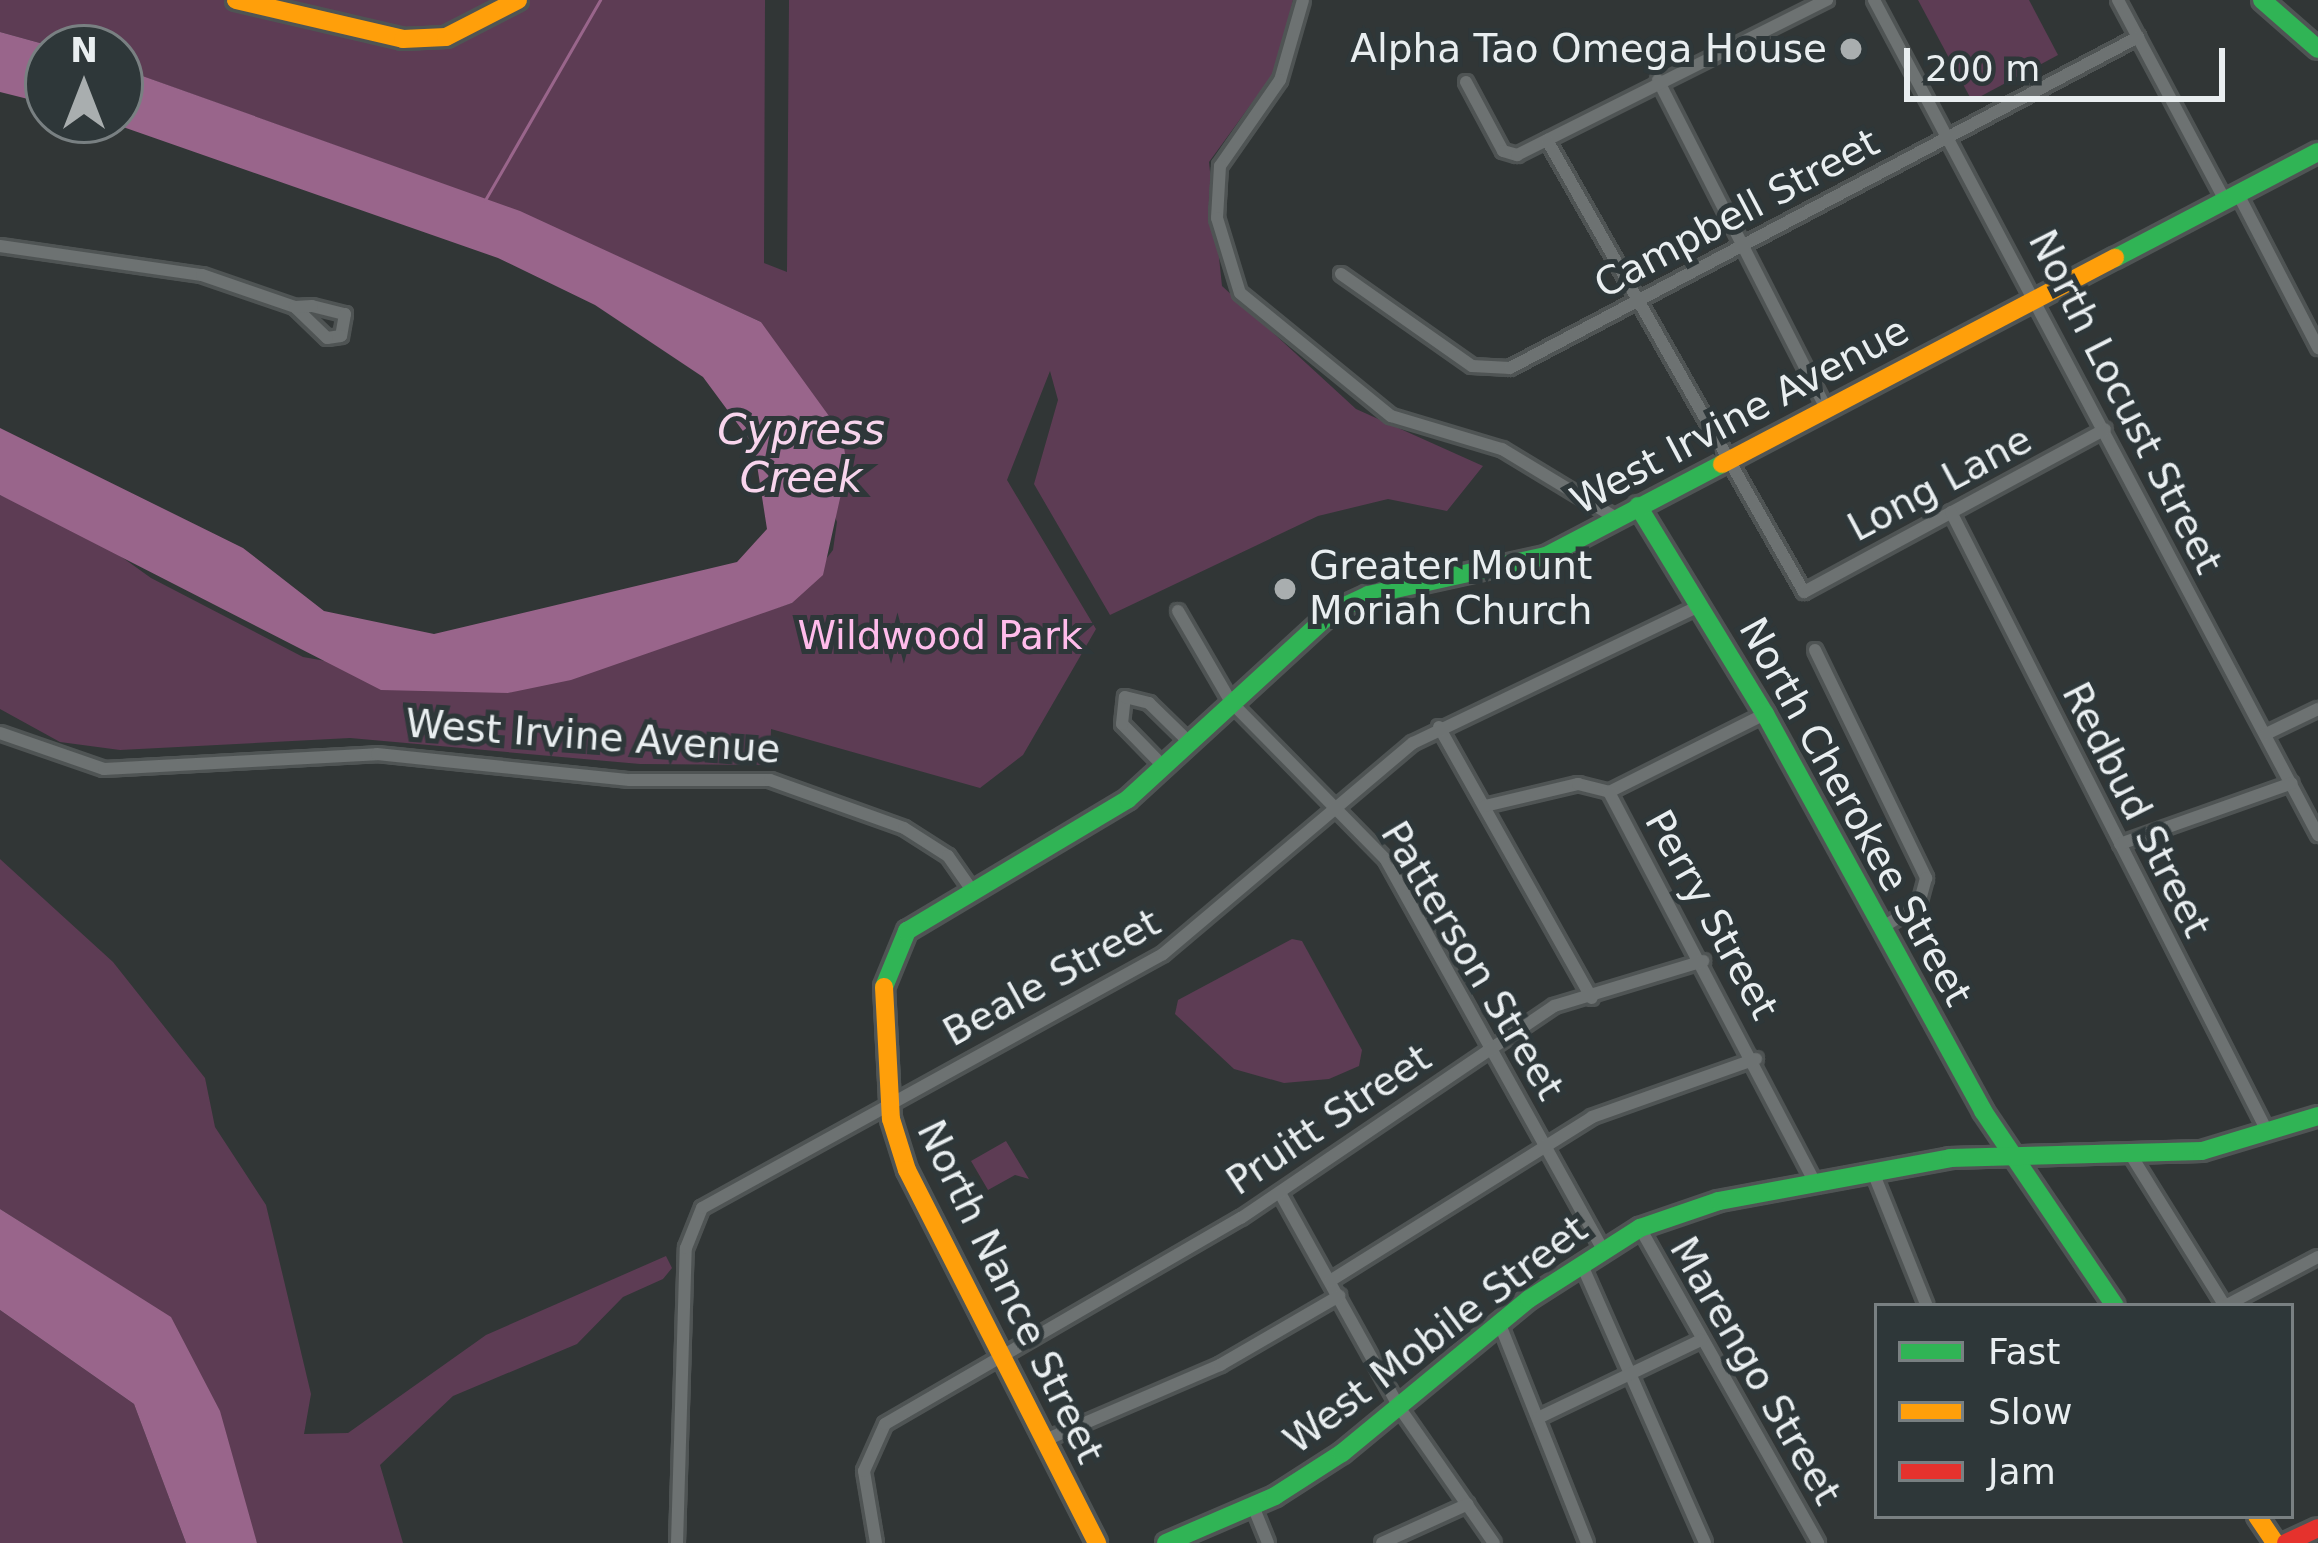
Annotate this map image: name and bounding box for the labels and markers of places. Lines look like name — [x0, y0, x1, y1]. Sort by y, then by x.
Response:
place label: Alpha Tao Omega House — [1350, 26, 1827, 72]
marker: Alpha Tao Omega House — [1838, 36, 1864, 62]
place label: Greater Mount Moriah Church — [1309, 544, 1592, 635]
marker: Greater Mount Moriah Church — [1272, 576, 1298, 602]

